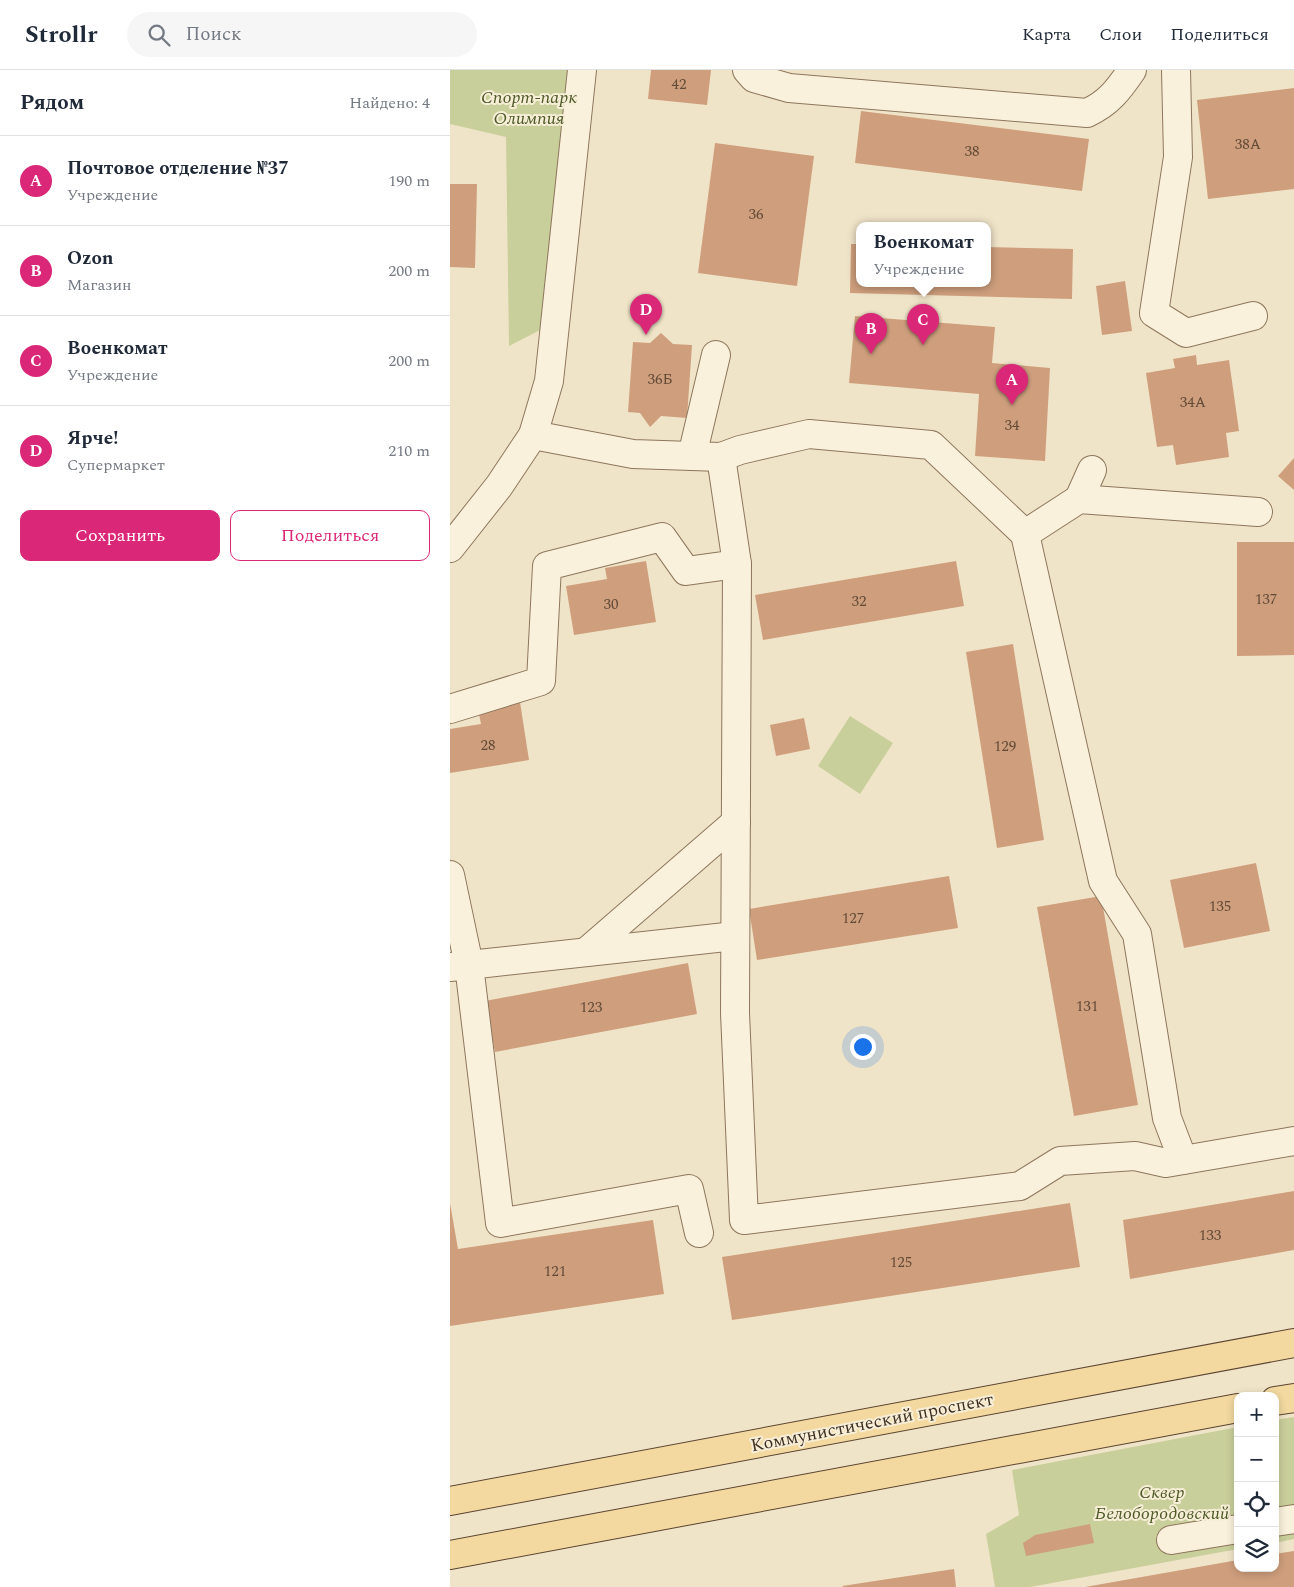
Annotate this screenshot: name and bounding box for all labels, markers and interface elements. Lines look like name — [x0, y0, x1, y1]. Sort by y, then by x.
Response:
search box — [127, 12, 477, 57]
text: Strollr — [25, 17, 97, 53]
text: Поиск — [185, 20, 242, 49]
icon: search — [145, 21, 173, 49]
text: Карта — [1022, 21, 1071, 48]
text: Слои — [1099, 21, 1142, 48]
text: Поделиться — [1170, 21, 1269, 48]
house number: 42 — [671, 73, 687, 96]
park label: Спорт-парк Олимпия — [481, 84, 577, 132]
text: Рядом — [20, 87, 84, 119]
text: Найдено: 4 — [349, 91, 430, 115]
house number: 38А — [1235, 133, 1261, 156]
house number: 38 — [964, 140, 980, 163]
text: Почтовое отделение №37 — [67, 154, 289, 183]
text: A — [30, 169, 42, 193]
text: 190 m — [388, 169, 430, 193]
text: Учреждение — [67, 183, 158, 207]
house number: 36 — [748, 203, 764, 226]
popup — [856, 222, 991, 287]
text: Военкомат — [873, 228, 974, 257]
text: Ozon — [67, 244, 114, 273]
text: Учреждение — [873, 257, 965, 281]
text: B — [30, 259, 42, 283]
text: 200 m — [388, 259, 430, 283]
text: Магазин — [67, 273, 131, 297]
pin: D — [630, 294, 662, 335]
pin: C — [907, 304, 939, 345]
pin: B — [855, 313, 887, 354]
text: Военкомат — [67, 334, 168, 363]
text: C — [30, 349, 42, 373]
text: 200 m — [388, 349, 430, 373]
text: Учреждение — [67, 363, 158, 387]
pin: A — [996, 364, 1028, 405]
house number: 36Б — [647, 368, 673, 391]
house number: 34А — [1180, 391, 1206, 414]
house number: 34 — [1004, 414, 1020, 437]
text: Ярче! — [67, 424, 118, 453]
text: D — [30, 439, 42, 463]
text: 210 m — [388, 439, 430, 463]
text: Супермаркет — [67, 453, 165, 477]
button: Сохранить — [20, 510, 220, 561]
button: Поделиться — [230, 510, 430, 561]
house number: 137 — [1255, 588, 1277, 611]
house number: 32 — [851, 590, 867, 613]
house number: 30 — [603, 593, 619, 616]
house number: 28 — [480, 734, 496, 757]
house number: 129 — [994, 735, 1016, 758]
house number: 135 — [1209, 895, 1231, 918]
house number: 127 — [842, 907, 864, 930]
house number: 131 — [1076, 995, 1098, 1018]
house number: 123 — [580, 996, 603, 1019]
your location — [850, 1034, 876, 1060]
house number: 133 — [1199, 1224, 1222, 1247]
house number: 125 — [890, 1251, 912, 1274]
house number: 121 — [544, 1260, 566, 1283]
street label: Коммунистический проспект — [748, 1386, 996, 1459]
map controls — [1234, 1392, 1279, 1572]
button: + — [1234, 1392, 1279, 1437]
button: − — [1234, 1437, 1279, 1482]
park label: Сквер Белобородовский — [1095, 1479, 1230, 1527]
button: locate — [1234, 1482, 1279, 1527]
button: layers — [1234, 1527, 1279, 1572]

